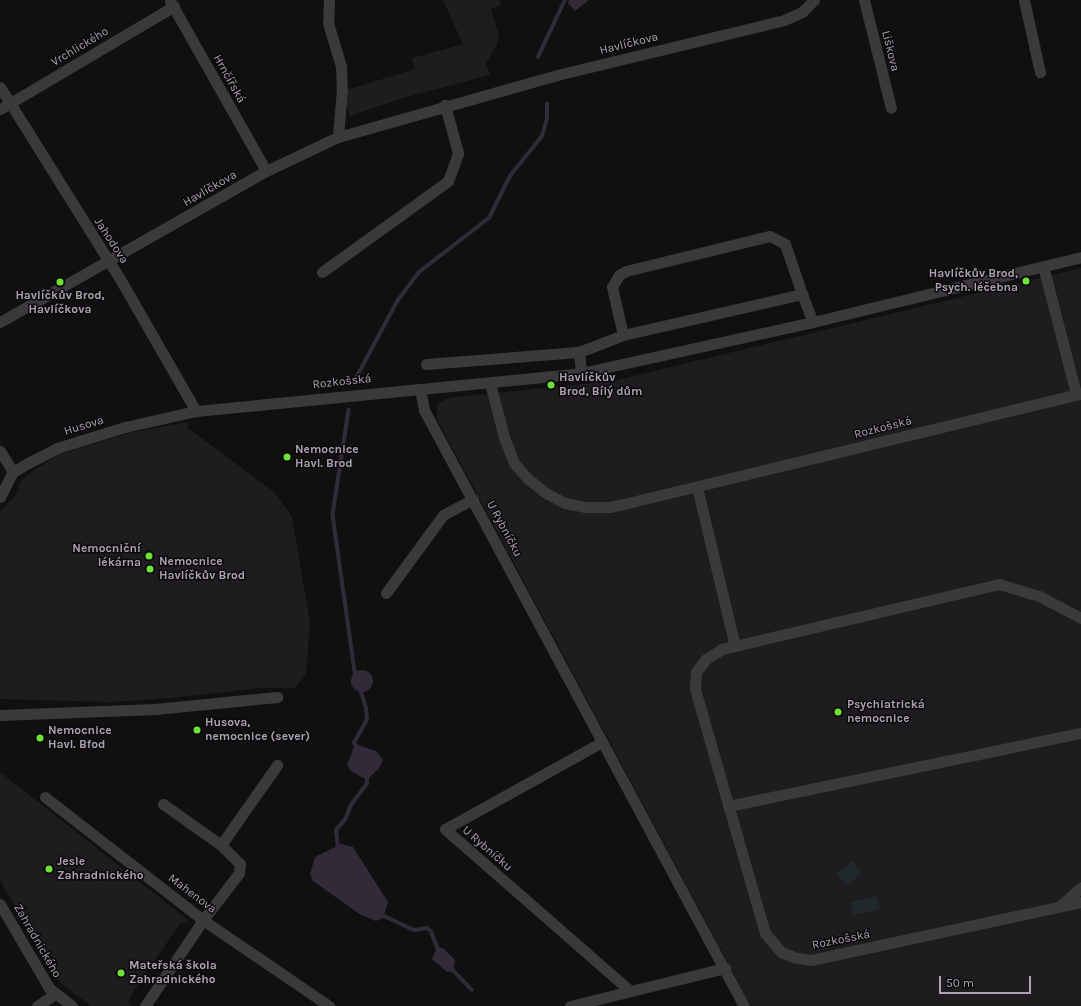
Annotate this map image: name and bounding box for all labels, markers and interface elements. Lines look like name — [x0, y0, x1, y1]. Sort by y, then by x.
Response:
street label: Vrchlického — [49, 24, 111, 70]
street label: Liškova — [878, 29, 902, 73]
street label: Havlíčkova — [598, 30, 660, 58]
street label: Hrnčířská — [210, 52, 248, 106]
street label: Havlíčkova — [181, 168, 239, 210]
street label: Jahodova — [91, 215, 131, 267]
place label: Havlíčkův Brod, Psych. léčebna — [929, 267, 1018, 295]
marker: Havlíčkův Brod, Psych. léčebna — [1021, 276, 1031, 286]
marker: Havlíčkův Brod, Havlíčkova — [55, 277, 65, 287]
place label: Havlíčkův Brod, Havlíčkova — [15, 289, 105, 317]
place label: Havlíčkův Brod, Bílý dům — [559, 371, 642, 399]
street label: Rozkošská — [312, 372, 372, 392]
marker: Havlíčkův Brod, Bílý dům — [546, 380, 556, 390]
street label: Husova — [62, 413, 106, 439]
street label: Rozkošská — [853, 414, 913, 442]
place label: Nemocnice Havl. Brod — [295, 443, 359, 471]
marker: Nemocnice Havl. Brod — [282, 452, 292, 462]
street label: U Rybníčku — [483, 498, 525, 560]
place label: Nemocniční lékárna — [72, 542, 141, 570]
marker: Nemocniční lékárna — [144, 551, 154, 561]
place label: Nemocnice Havlíčkův Brod — [159, 555, 245, 583]
marker: Nemocnice Havlíčkův Brod — [144, 563, 156, 575]
place label: Psychiatrická nemocnice — [847, 698, 925, 726]
marker: Psychiatrická nemocnice — [832, 706, 844, 718]
place label: Husova, nemocnice (sever) — [205, 716, 310, 744]
place label: Nemocnice Havl. Bfod — [48, 724, 112, 752]
marker: Husova, nemocnice (sever) — [192, 725, 202, 735]
marker: Nemocnice Havl. Bfod — [35, 733, 45, 743]
street label: U Rybníčku — [459, 823, 515, 875]
place label: Jesle Zahradnického — [57, 855, 144, 883]
marker: Jesle Zahradnického — [44, 864, 54, 874]
street label: Mahenova — [165, 871, 219, 917]
street label: Zahradnického — [10, 902, 64, 980]
street label: Rozkošská — [811, 927, 871, 953]
place label: Mateřská škola Zahradnického — [129, 959, 217, 987]
marker: Mateřská škola Zahradnického — [116, 968, 126, 978]
scale bar — [941, 968, 1033, 994]
text: 50 m — [946, 976, 974, 990]

